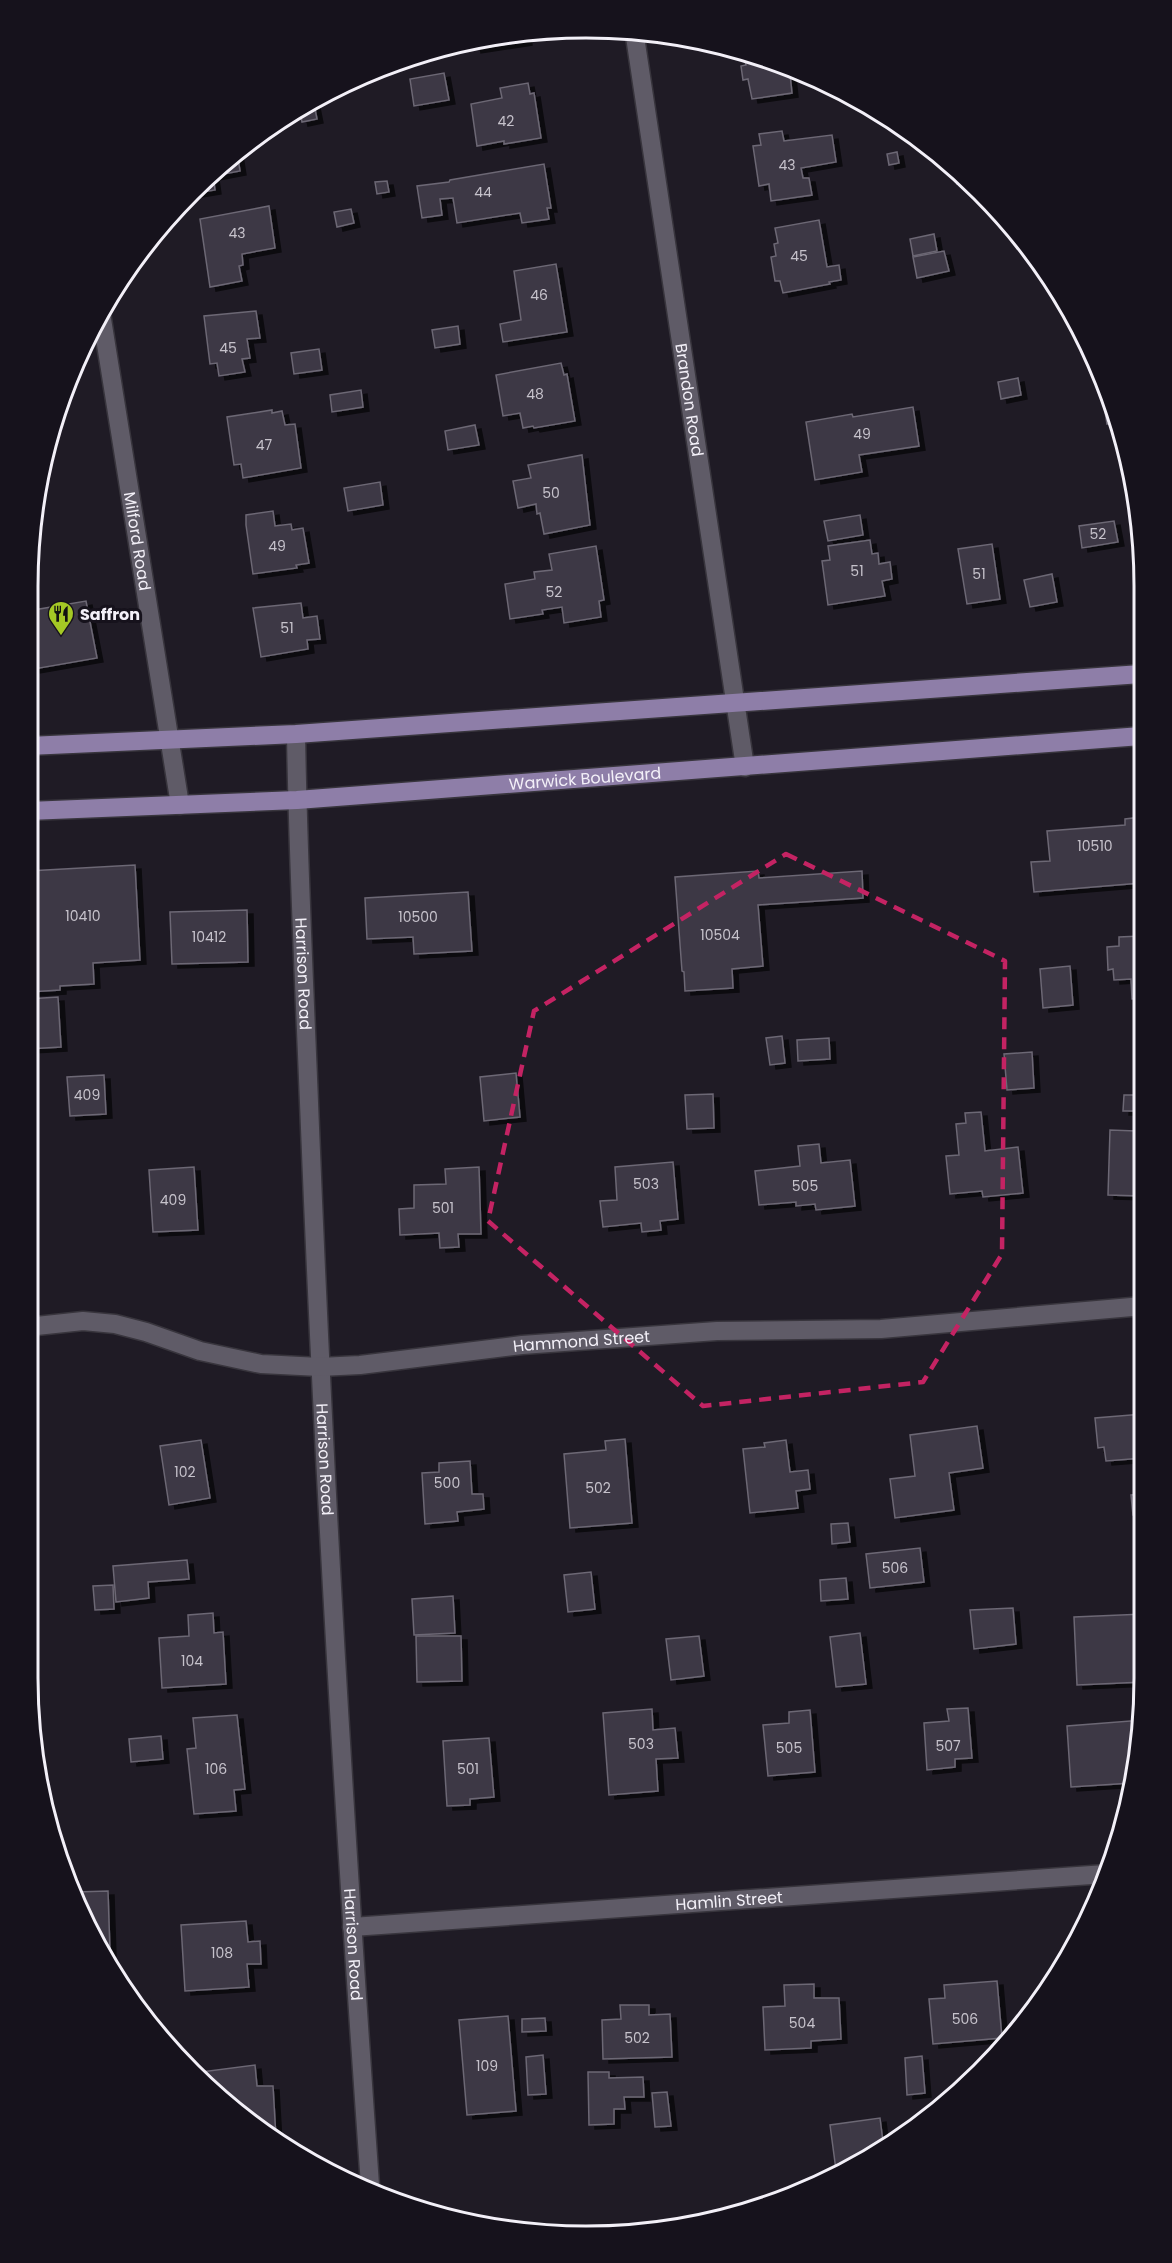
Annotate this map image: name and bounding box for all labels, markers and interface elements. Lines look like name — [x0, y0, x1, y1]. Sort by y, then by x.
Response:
house number: 42 — [498, 111, 514, 131]
house number: 43 — [778, 155, 796, 175]
house number: 44 — [474, 182, 492, 202]
house number: 43 — [228, 223, 246, 243]
house number: 45 — [790, 246, 808, 266]
house number: 46 — [530, 285, 548, 305]
house number: 45 — [219, 338, 237, 358]
street label: Brandon Road — [670, 342, 710, 458]
house number: 48 — [526, 384, 544, 404]
house number: 49 — [853, 424, 871, 444]
house number: 47 — [256, 435, 273, 455]
house number: 50 — [542, 483, 560, 503]
street label: Milford Road — [118, 490, 157, 592]
house number: 52 — [1090, 524, 1106, 544]
house number: 49 — [268, 536, 286, 556]
house number: 51 — [850, 561, 864, 581]
house number: 51 — [972, 564, 986, 584]
house number: 52 — [546, 582, 562, 602]
restaurant icon: Saffron — [46, 599, 76, 637]
place label: Saffron — [80, 603, 140, 626]
house number: 51 — [280, 618, 294, 638]
street label: Warwick Boulevard — [508, 761, 662, 795]
house number: 10510 — [1077, 836, 1113, 856]
house number: 10410 — [65, 906, 101, 926]
house number: 10500 — [398, 907, 438, 927]
street label: Harrison Road — [290, 917, 317, 1031]
house number: 10504 — [700, 925, 740, 945]
house number: 10412 — [192, 927, 226, 947]
house number: 409 — [74, 1085, 100, 1105]
house number: 503 — [633, 1174, 659, 1194]
house number: 505 — [792, 1176, 818, 1196]
house number: 409 — [160, 1190, 186, 1210]
house number: 501 — [432, 1198, 454, 1218]
street label: Hammond Street — [512, 1324, 651, 1358]
street label: Harrison Road — [311, 1403, 340, 1516]
house number: 102 — [174, 1462, 196, 1482]
house number: 500 — [434, 1473, 460, 1493]
house number: 502 — [585, 1478, 611, 1498]
house number: 506 — [882, 1558, 908, 1578]
house number: 104 — [181, 1651, 203, 1671]
house number: 503 — [628, 1734, 654, 1754]
house number: 507 — [935, 1736, 961, 1756]
house number: 505 — [776, 1738, 802, 1758]
house number: 106 — [205, 1759, 227, 1779]
house number: 501 — [457, 1759, 479, 1779]
street label: Hamlin Street — [675, 1885, 784, 1916]
street label: Harrison Road — [338, 1888, 369, 2001]
house number: 108 — [211, 1943, 233, 1963]
house number: 506 — [952, 2009, 978, 2029]
house number: 504 — [789, 2013, 815, 2033]
house number: 502 — [624, 2028, 650, 2048]
house number: 109 — [476, 2056, 498, 2076]

